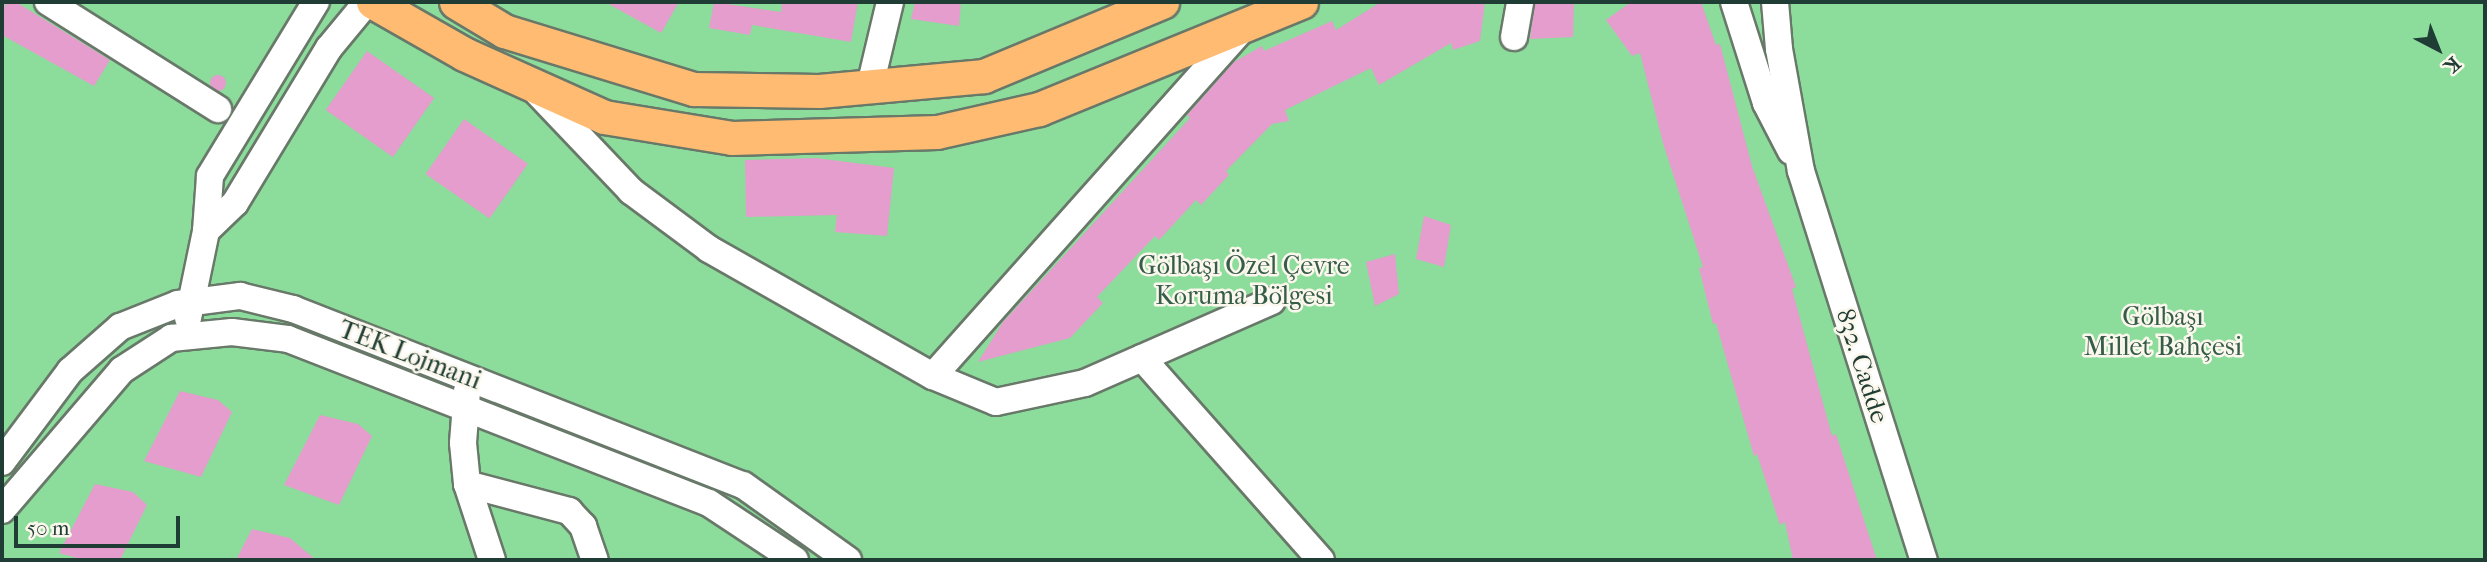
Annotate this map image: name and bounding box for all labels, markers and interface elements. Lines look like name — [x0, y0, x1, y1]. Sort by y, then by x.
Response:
north arrow — [2403, 14, 2473, 84]
text: K — [2440, 52, 2465, 77]
park label: Gölbaşı Özel Çevre Koruma Bölgesi — [1138, 250, 1350, 312]
park label: Gölbaşı Millet Bahçesi — [2084, 301, 2242, 362]
street label: 832. Cadde — [1829, 305, 1895, 427]
street label: TEK Lojmani — [334, 314, 486, 396]
scale bar — [18, 503, 184, 546]
text: 50 m — [27, 516, 70, 540]

